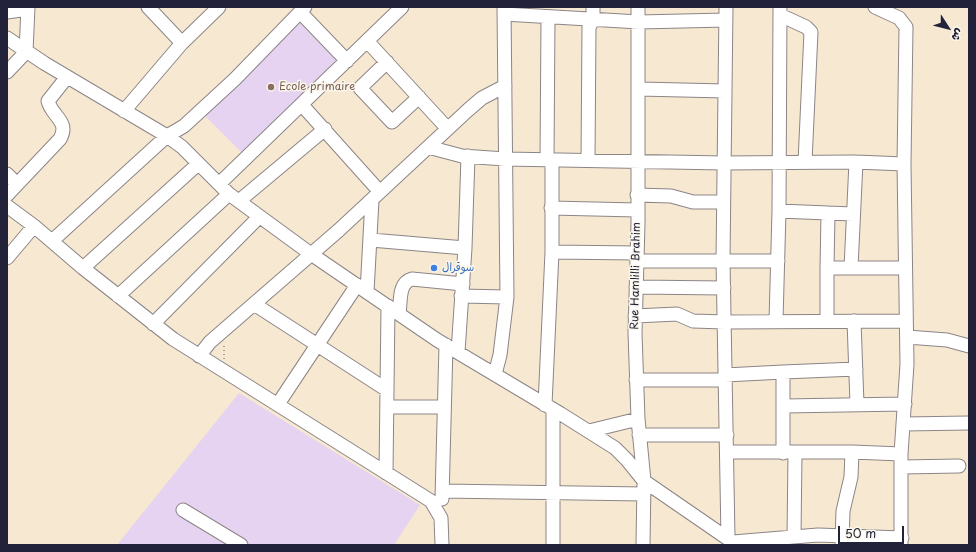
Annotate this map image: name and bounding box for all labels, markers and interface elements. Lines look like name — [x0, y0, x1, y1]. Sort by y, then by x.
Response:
north arrow — [928, 8, 968, 48]
text: ش — [948, 25, 969, 45]
place label: Ecole primaire — [279, 80, 355, 94]
marker: Ecole primaire — [266, 82, 276, 92]
street label: Rue Hamlilli Brahim — [628, 222, 644, 330]
place label: سوقرال — [442, 261, 474, 275]
marker: سوقرال — [429, 263, 439, 273]
scale bar — [840, 518, 906, 544]
text: 50 m — [845, 524, 876, 542]

